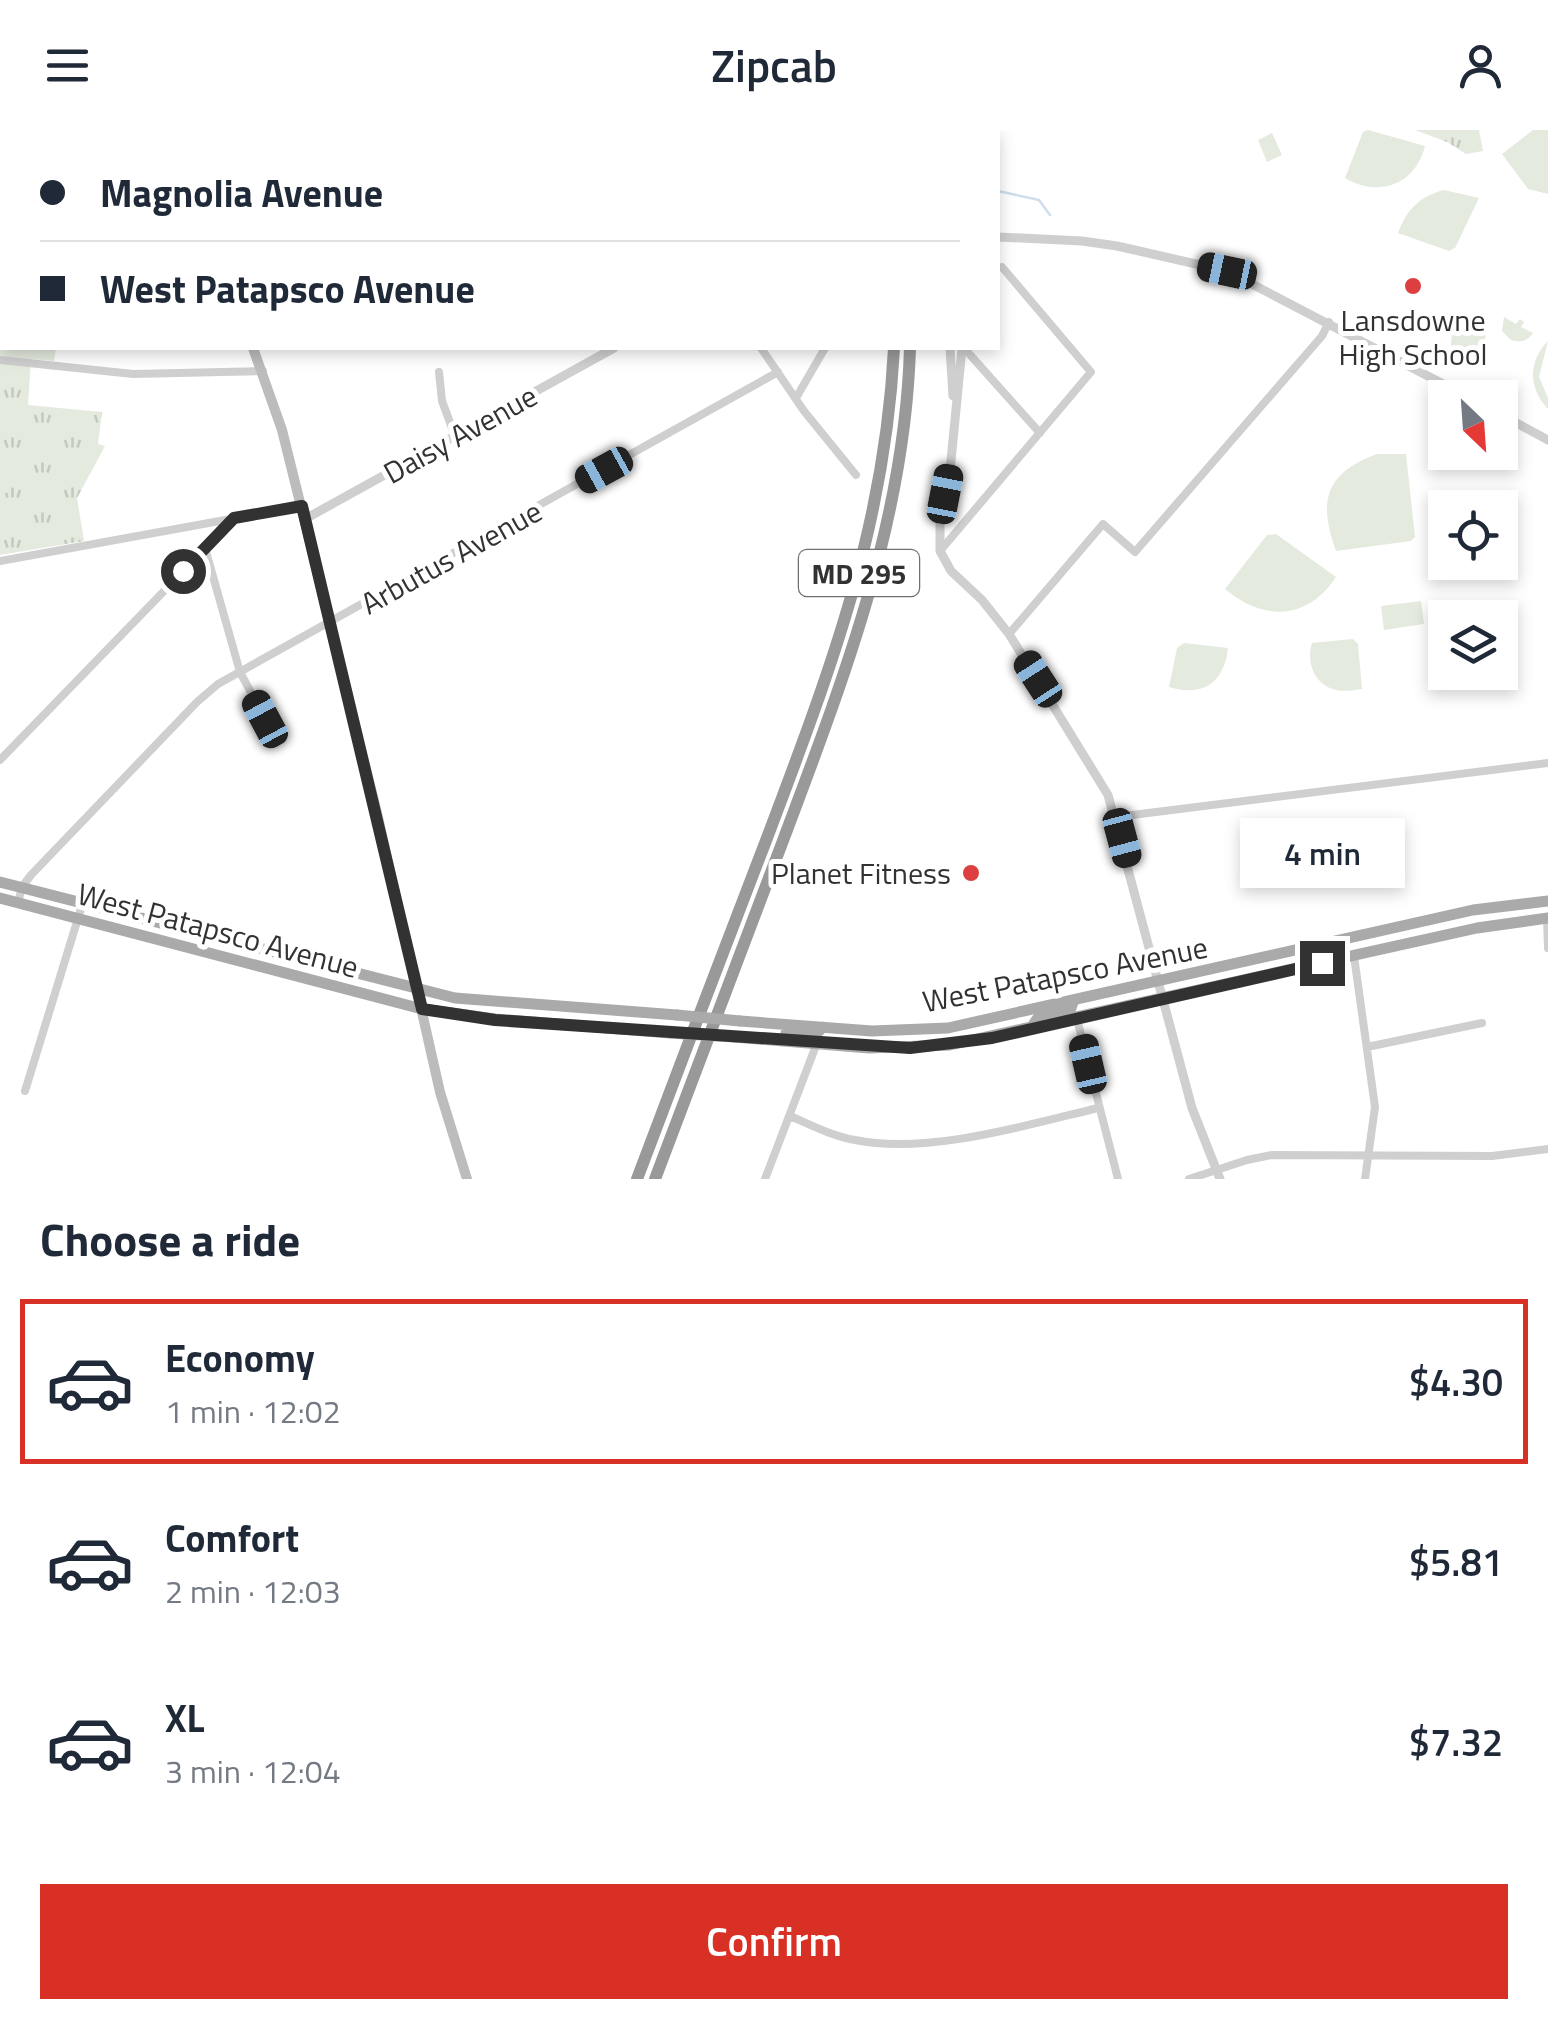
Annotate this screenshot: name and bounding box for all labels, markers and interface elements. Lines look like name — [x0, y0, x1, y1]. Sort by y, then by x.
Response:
text: Zipcab — [711, 31, 837, 99]
icon: menu — [40, 38, 95, 93]
icon: person — [1453, 38, 1508, 93]
text: Magnolia Avenue — [100, 164, 383, 222]
car — [1195, 250, 1259, 292]
text: West Patapsco Avenue — [100, 260, 475, 318]
marker: Lansdowne High School — [1402, 275, 1424, 297]
place label: Lansdowne High School — [1338, 297, 1488, 377]
street label: Daisy Avenue — [375, 373, 545, 495]
north arrow — [1428, 380, 1518, 470]
map controls — [1428, 380, 1518, 690]
car — [570, 442, 638, 498]
car — [925, 462, 965, 526]
street label: Arbutus Avenue — [352, 488, 550, 626]
button: locate — [1428, 490, 1518, 580]
route start — [161, 549, 206, 594]
road number: MD 295 — [799, 550, 919, 596]
button: layers — [1428, 600, 1518, 690]
car — [1009, 646, 1067, 712]
car — [238, 685, 292, 753]
car — [1100, 805, 1144, 871]
callout: 4 min — [1240, 818, 1404, 888]
text: 4 min — [1284, 829, 1361, 877]
place label: Planet Fitness — [771, 850, 951, 896]
marker: Planet Fitness — [960, 862, 982, 884]
street label: West Patapsco Avenue — [72, 870, 364, 990]
street label: West Patapsco Avenue — [919, 924, 1211, 1024]
route end — [1300, 941, 1345, 986]
car — [1067, 1031, 1109, 1097]
text: Choose a ride — [40, 1205, 300, 1273]
text: Economy — [165, 1329, 315, 1387]
icon: car — [45, 1337, 135, 1427]
text: $4.30 — [1409, 1353, 1503, 1411]
text: 1 min · 12:02 — [165, 1387, 341, 1435]
text: Comfort — [165, 1509, 299, 1567]
icon: car — [45, 1517, 135, 1607]
text: $5.81 — [1409, 1533, 1503, 1591]
text: 2 min · 12:03 — [165, 1567, 341, 1615]
text: XL — [165, 1689, 205, 1747]
icon: car — [45, 1697, 135, 1787]
text: $7.32 — [1409, 1713, 1503, 1771]
text: 3 min · 12:04 — [165, 1747, 341, 1795]
button: Confirm — [40, 1884, 1508, 1999]

